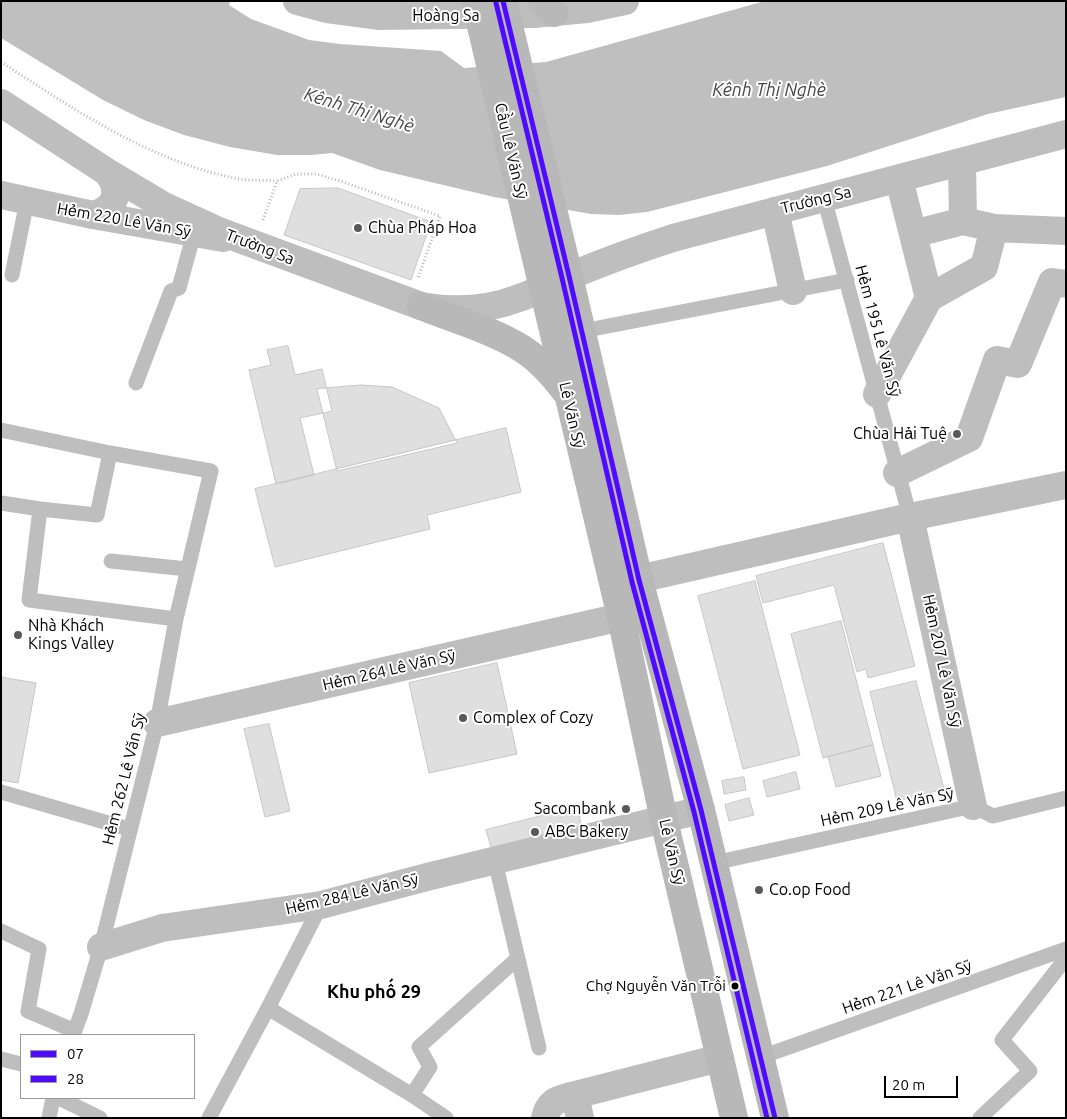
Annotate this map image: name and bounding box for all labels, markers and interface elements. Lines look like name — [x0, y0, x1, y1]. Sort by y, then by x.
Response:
street label: Hoàng Sa — [412, 6, 480, 26]
water label: Kênh Thị Nghè — [712, 79, 826, 101]
water label: Kênh Thị Nghè — [302, 83, 416, 137]
street label: Cầu Lê Văn Sỹ — [491, 101, 531, 201]
street label: Trường Sa — [779, 182, 853, 218]
street label: Hẻm 220 Lê Văn Sỹ — [56, 199, 192, 241]
place label: Chùa Pháp Hoa — [368, 218, 477, 238]
marker: Chùa Pháp Hoa — [352, 222, 364, 234]
street label: Trường Sa — [223, 225, 297, 269]
street label: Hẻm 195 Lê Văn Sỹ — [851, 263, 905, 399]
street label: Lê Văn Sỹ — [555, 380, 589, 450]
place label: Chùa Hải Tuệ — [853, 424, 947, 444]
marker: Chùa Hải Tuệ — [951, 428, 963, 440]
street label: Hẻm 207 Lê Văn Sỹ — [919, 593, 965, 729]
place label: Nhà Khách Kings Valley — [28, 616, 114, 654]
marker: Nhà Khách Kings Valley — [12, 629, 24, 641]
street label: Hẻm 264 Lê Văn Sỹ — [321, 645, 457, 695]
place label: Complex of Cozy — [473, 708, 593, 728]
street label: Hẻm 262 Lê Văn Sỹ — [98, 711, 150, 847]
marker: Complex of Cozy — [457, 712, 469, 724]
street label: Hẻm 209 Lê Văn Sỹ — [819, 784, 955, 830]
place label: Sacombank — [534, 799, 616, 819]
marker: Sacombank — [620, 803, 632, 815]
street label: Lê Văn Sỹ — [655, 817, 689, 887]
place label: ABC Bakery — [545, 822, 628, 842]
marker: ABC Bakery — [529, 826, 541, 838]
street label: Hẻm 284 Lê Văn Sỹ — [284, 869, 420, 919]
place label: Co.op Food — [769, 880, 851, 900]
marker: Co.op Food — [753, 884, 765, 896]
street label: Hẻm 221 Lê Văn Sỹ — [840, 956, 974, 1018]
place label: Chợ Nguyễn Văn Trỗi — [586, 977, 726, 995]
district label: Khu phố 29 — [327, 981, 421, 1003]
marker: Chợ Nguyễn Văn Trỗi — [730, 981, 740, 991]
legend — [20, 1034, 195, 1099]
text: 07 — [67, 1045, 84, 1062]
scale bar — [887, 1066, 961, 1098]
text: 28 — [67, 1070, 84, 1087]
text: 20 m — [892, 1076, 925, 1093]

